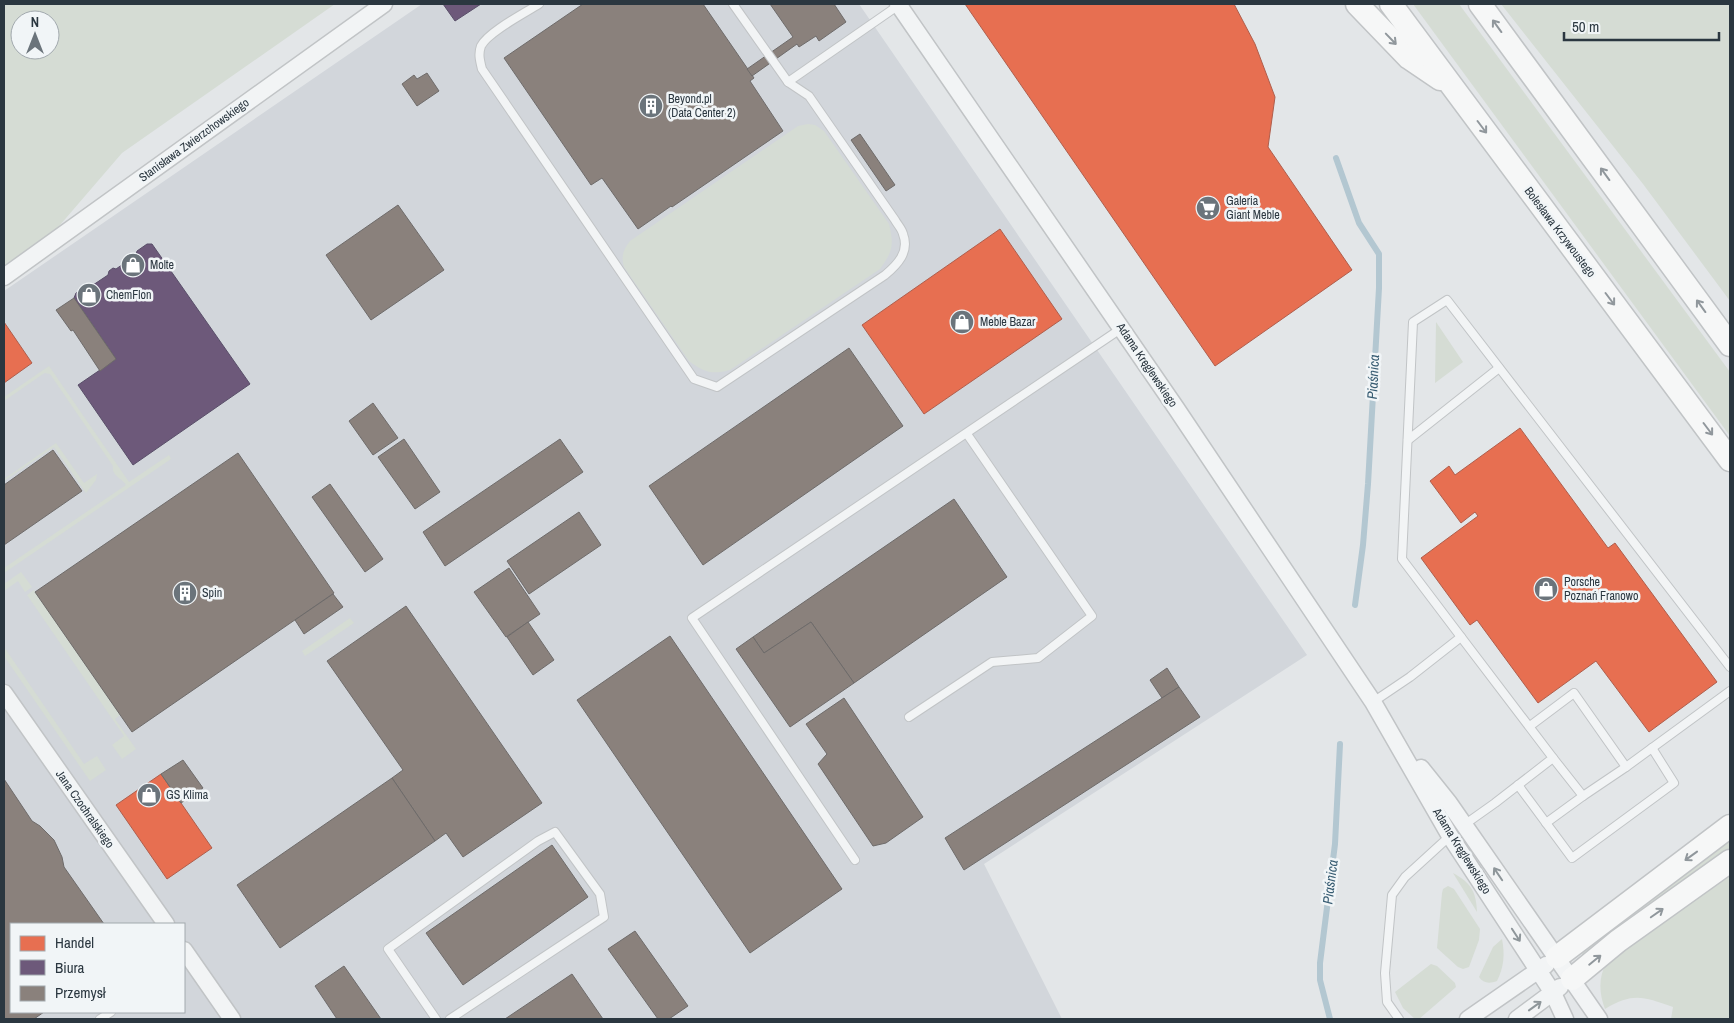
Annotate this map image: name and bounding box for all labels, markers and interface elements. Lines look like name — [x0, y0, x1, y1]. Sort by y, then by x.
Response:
north arrow — [10, 10, 60, 60]
scale bar — [1564, 10, 1719, 42]
text: N — [31, 13, 39, 31]
text: 50 m — [1572, 16, 1599, 37]
one-way arrow — [1492, 20, 1502, 34]
one-way arrow — [1385, 33, 1397, 45]
place label: Beyond.pl (Data Center 2) — [668, 91, 736, 121]
building icon: Beyond.pl (Data Center 2) — [638, 93, 664, 119]
street label: Stanisława Zwierzchowskiego — [136, 95, 252, 185]
one-way arrow — [1477, 120, 1487, 134]
one-way arrow — [1600, 168, 1611, 182]
street label: Bolesława Krzywoustego — [1521, 184, 1599, 280]
place label: Galeria Giant Meble — [1226, 193, 1280, 223]
supermarket icon: Galeria Giant Meble — [1195, 195, 1221, 221]
shop icon: Molte — [120, 252, 146, 278]
place label: Molte — [150, 257, 174, 273]
shop icon: ChemFlon — [76, 282, 102, 308]
place label: ChemFlon — [106, 287, 151, 303]
one-way arrow — [1605, 292, 1615, 306]
one-way arrow — [1696, 299, 1707, 313]
shop icon: Meble Bazar — [949, 309, 975, 335]
place label: Meble Bazar — [980, 314, 1036, 330]
street label: Adama Kręglewskiego — [1112, 319, 1181, 410]
water label: Piaśnica — [1363, 354, 1383, 400]
one-way arrow — [1702, 422, 1713, 435]
place label: Porsche Poznań Franowo — [1564, 574, 1638, 604]
shop icon: Porsche Poznań Franowo — [1533, 576, 1559, 602]
building icon: Spin — [172, 580, 198, 606]
place label: Spin — [202, 585, 222, 601]
street label: Jana Czochralskiego — [52, 767, 118, 851]
shop icon: GS Klima — [136, 782, 162, 808]
place label: GS Klima — [166, 787, 209, 803]
street label: Adama Kręglewskiego — [1429, 804, 1495, 897]
one-way arrow — [1685, 850, 1699, 861]
water label: Piaśnica — [1318, 859, 1342, 905]
one-way arrow — [1493, 868, 1503, 882]
one-way arrow — [1650, 908, 1664, 918]
legend — [10, 923, 185, 1013]
one-way arrow — [1510, 928, 1521, 942]
text: Handel — [55, 932, 94, 953]
one-way arrow — [1588, 954, 1601, 965]
text: Biura — [55, 957, 85, 978]
text: Przemysł — [55, 982, 107, 1003]
one-way arrow — [1528, 1001, 1542, 1011]

